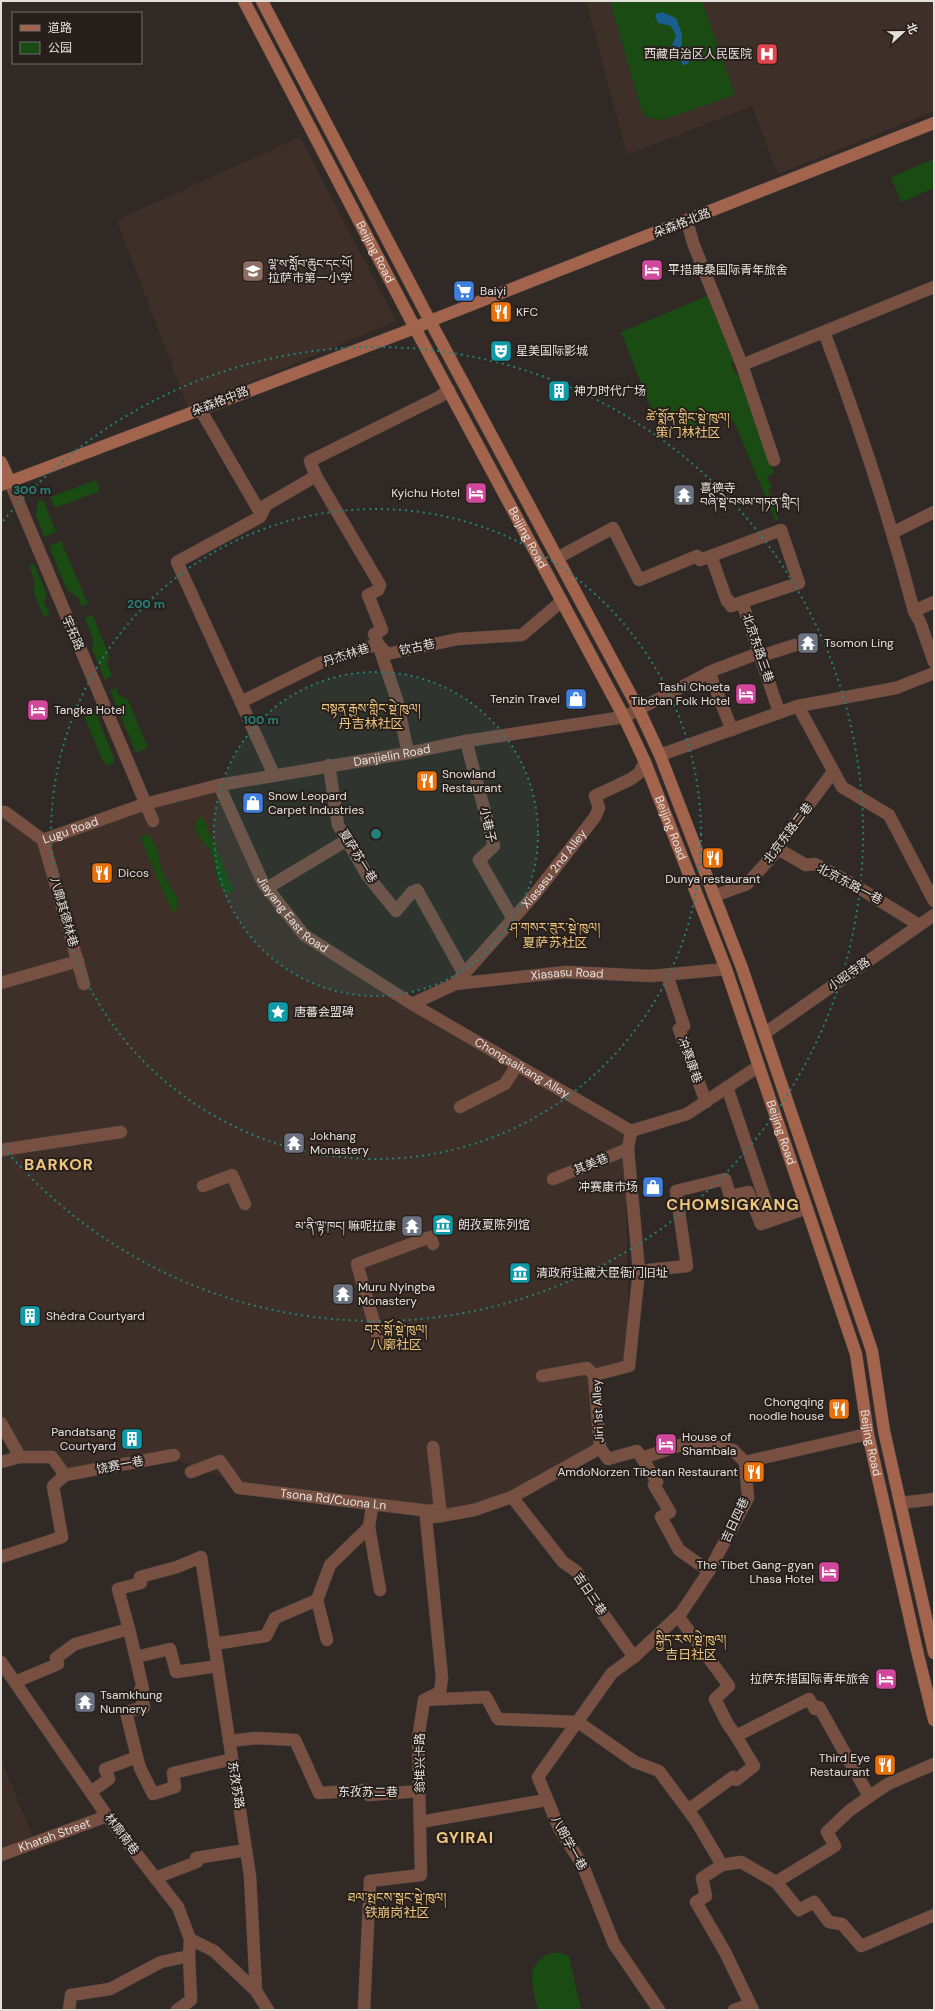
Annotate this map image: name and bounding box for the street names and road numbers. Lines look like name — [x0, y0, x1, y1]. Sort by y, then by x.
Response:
street label: 朵森格北路 — [651, 205, 713, 241]
street label: Beijing Road — [352, 218, 398, 285]
street label: 朵森格中路 — [189, 383, 251, 419]
street label: Beijing Road — [505, 504, 551, 571]
street label: 北京东路三巷 — [739, 611, 777, 685]
street label: 宇拓路 — [59, 613, 87, 653]
street label: 钦古巷 — [398, 635, 436, 659]
street label: 丹杰林巷 — [321, 640, 371, 670]
street label: Danjielin Road — [352, 741, 432, 770]
street label: Beijing Road — [651, 794, 691, 862]
street label: 北京东路二巷 — [760, 799, 816, 867]
street label: 小巷子 — [476, 806, 500, 844]
street label: Lugu Road — [40, 813, 100, 848]
street label: 夏萨苏一巷 — [335, 826, 381, 886]
street label: Xiasasu 2nd Alley — [518, 826, 591, 912]
street label: 北京东路一巷 — [814, 860, 886, 908]
street label: Jiayang East Road — [253, 874, 331, 956]
street label: 八廓其德林巷 — [46, 875, 82, 949]
street label: 小昭寺路 — [825, 954, 873, 994]
street label: Xiasasu Road — [530, 964, 604, 984]
street label: Chongsaikang Alley — [471, 1034, 573, 1102]
street label: 冲赛康巷 — [674, 1035, 706, 1085]
street label: Beijing Road — [763, 1098, 800, 1167]
street label: 其美巷 — [571, 1150, 611, 1178]
street label: Jiri 1st Alley — [588, 1379, 608, 1443]
street label: Beijing Road — [856, 1409, 885, 1478]
street label: 饶赛一巷 — [95, 1453, 145, 1477]
street label: Tsona Rd/Cuona Ln — [279, 1485, 387, 1514]
street label: 吉日四巷 — [718, 1495, 752, 1545]
street label: 吉日三巷 — [570, 1570, 610, 1618]
street label: 翁堆兴卡路 — [412, 1733, 428, 1793]
street label: 东孜苏路 — [224, 1760, 248, 1810]
street label: 东孜苏二巷 — [338, 1784, 398, 1800]
street label: 林廓南巷 — [101, 1810, 143, 1858]
street label: 八朗学一巷 — [547, 1813, 591, 1873]
street label: Khatah Street — [16, 1815, 93, 1856]

